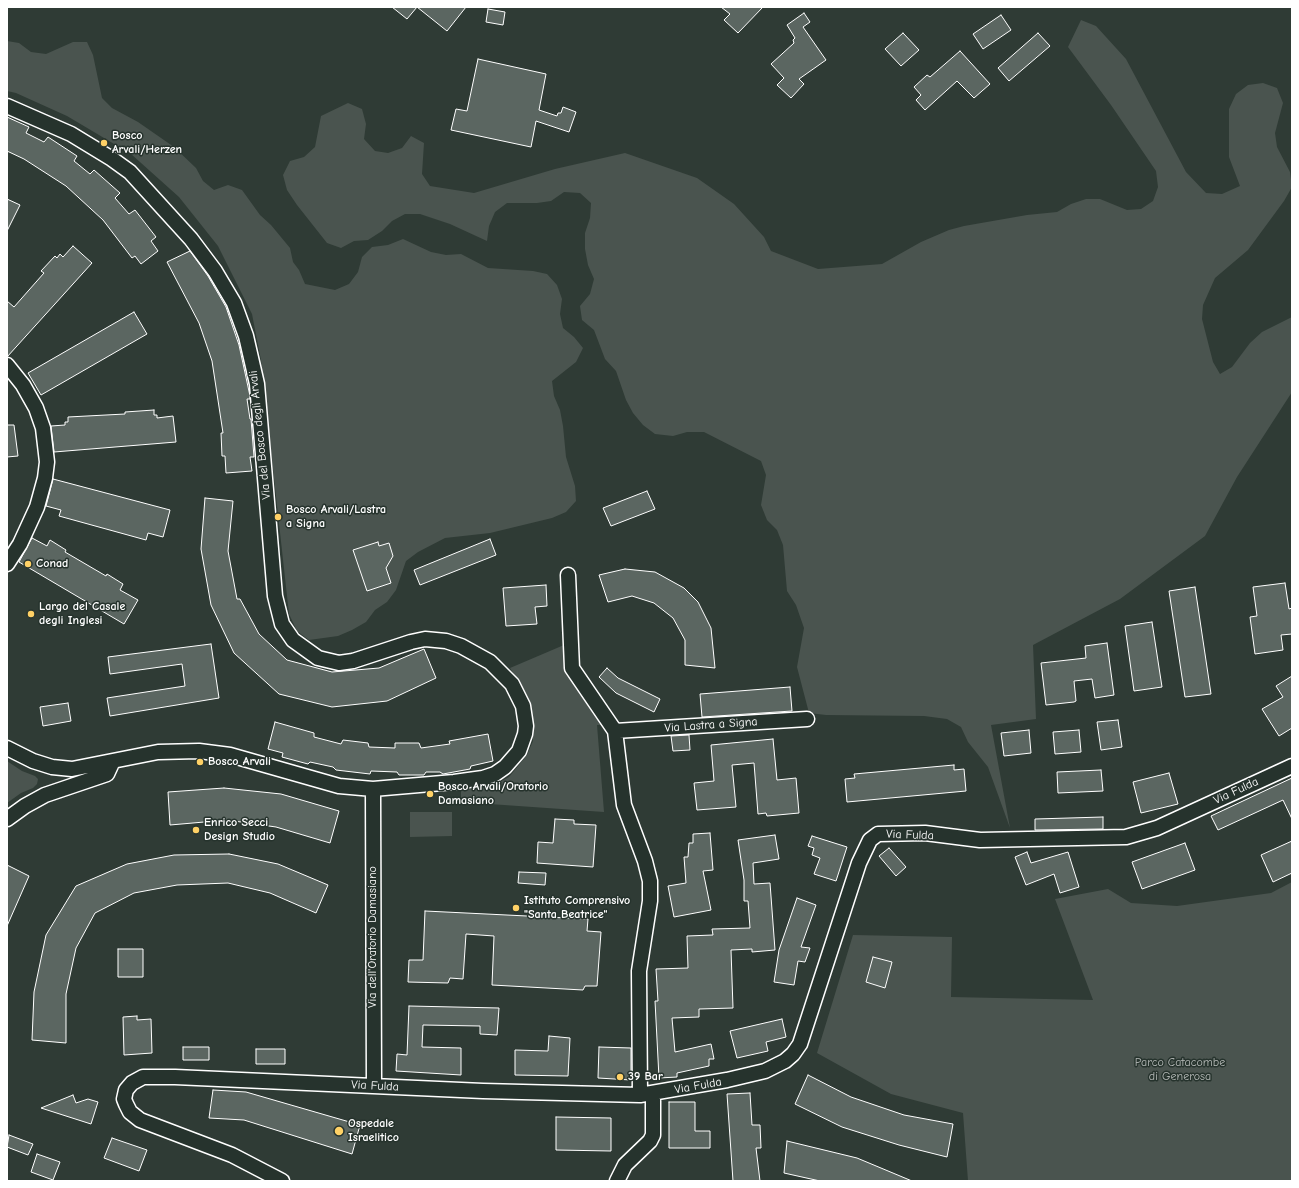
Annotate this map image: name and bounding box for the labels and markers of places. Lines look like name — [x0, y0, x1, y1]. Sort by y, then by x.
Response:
place label: Bosco Arvali/Herzen — [112, 129, 182, 157]
marker: Bosco Arvali/Herzen — [99, 138, 109, 148]
place label: Bosco Arvali/Lastra a Signa — [286, 503, 386, 531]
marker: Bosco Arvali/Lastra a Signa — [273, 512, 283, 522]
place label: Conad — [36, 557, 68, 571]
marker: Conad — [23, 559, 33, 569]
place label: Largo del Casale degli Inglesi — [39, 600, 125, 628]
marker: Largo del Casale degli Inglesi — [26, 609, 36, 619]
place label: Bosco Arvali — [208, 755, 271, 769]
marker: Bosco Arvali — [195, 757, 205, 767]
place label: Bosco Arvali/Oratorio Damasiano — [438, 780, 548, 808]
marker: Bosco Arvali/Oratorio Damasiano — [425, 789, 435, 799]
place label: Enrico Secci Design Studio — [204, 816, 275, 844]
marker: Enrico Secci Design Studio — [191, 825, 201, 835]
place label: Istituto Comprensivo "Santa Beatrice" — [524, 894, 630, 922]
marker: Istituto Comprensivo "Santa Beatrice" — [511, 903, 521, 913]
place label: 39 Bar — [628, 1070, 663, 1084]
marker: 39 Bar — [615, 1072, 625, 1082]
place label: Ospedale Israelitico — [348, 1117, 399, 1145]
marker: Ospedale Israelitico — [333, 1125, 345, 1137]

